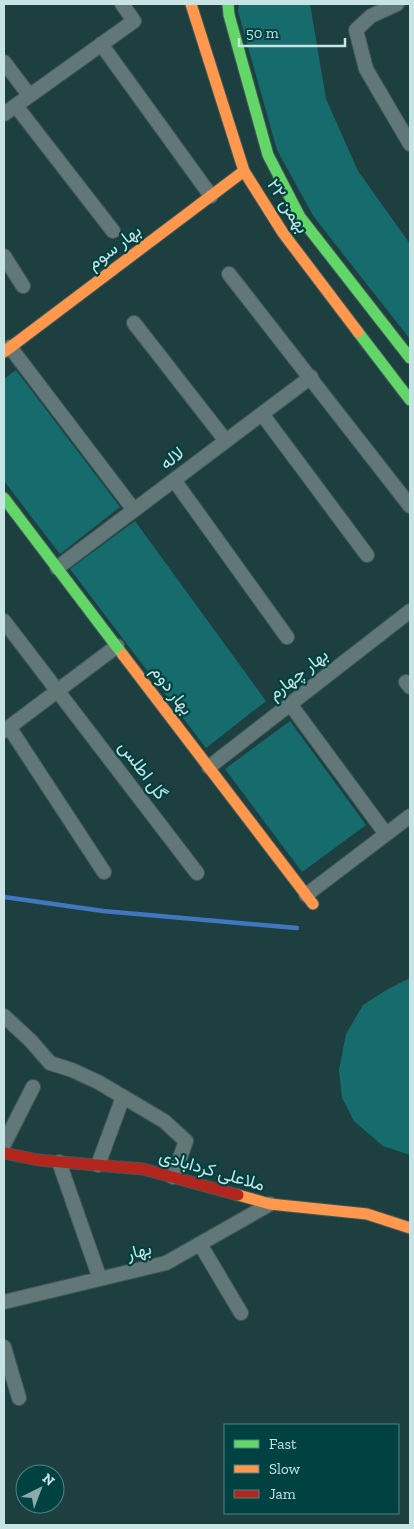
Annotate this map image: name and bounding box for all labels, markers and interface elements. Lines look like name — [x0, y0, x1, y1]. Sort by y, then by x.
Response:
scale bar — [239, 15, 345, 47]
text: 50 m — [246, 24, 279, 42]
street label: ۲۲ بهمن — [262, 175, 314, 237]
street label: بهار سوم — [83, 220, 146, 275]
street label: لاله — [155, 442, 189, 474]
street label: بهار چهارم — [263, 644, 333, 705]
street label: بهار دوم — [145, 661, 198, 720]
street label: گل اطلس — [114, 736, 172, 804]
street label: ملاعلی کردابادی — [157, 1144, 267, 1196]
street label: بهار — [123, 1237, 154, 1265]
legend — [224, 1424, 399, 1514]
text: Fast — [269, 1435, 297, 1453]
text: Slow — [269, 1460, 301, 1478]
north arrow — [15, 1464, 65, 1514]
text: N — [39, 1470, 58, 1490]
text: Jam — [269, 1485, 296, 1503]

